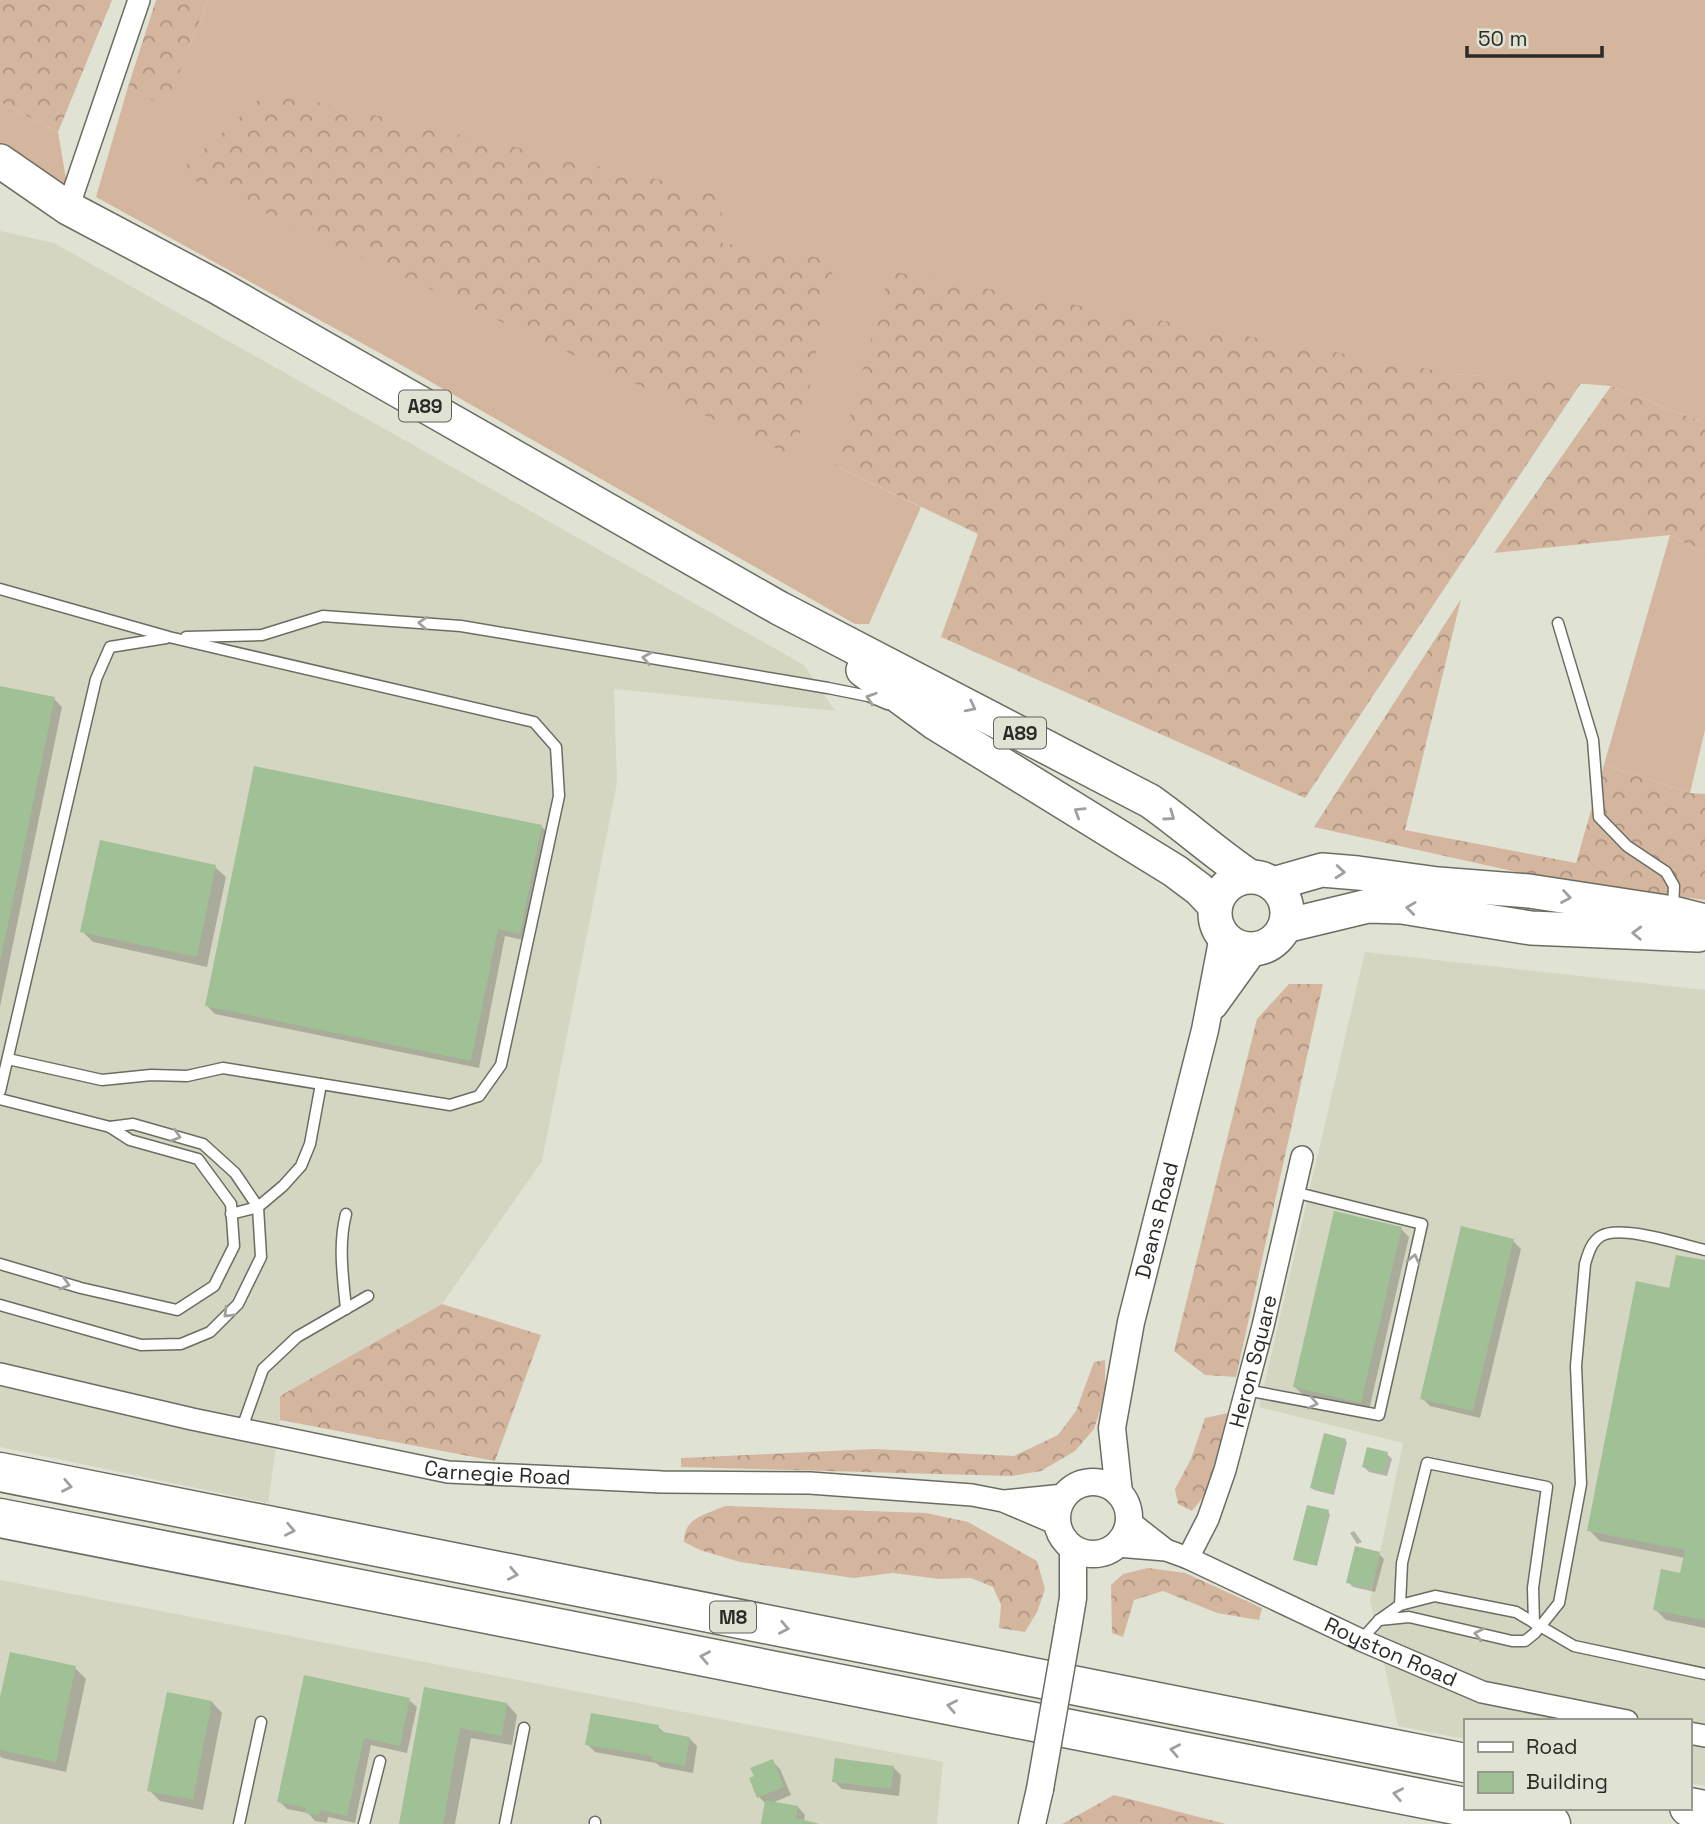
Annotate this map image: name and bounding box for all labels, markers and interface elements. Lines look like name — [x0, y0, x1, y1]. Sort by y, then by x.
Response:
scale bar — [1467, 14, 1602, 58]
text: 50 m — [1478, 25, 1528, 52]
road number: A89 — [399, 390, 451, 422]
one-way arrow — [417, 616, 428, 631]
one-way arrow — [641, 651, 653, 666]
one-way arrow — [865, 692, 877, 707]
one-way arrow — [964, 699, 976, 712]
road number: A89 — [994, 718, 1046, 748]
one-way arrow — [1074, 807, 1087, 820]
one-way arrow — [1162, 808, 1175, 820]
one-way arrow — [1335, 864, 1346, 879]
one-way arrow — [1560, 889, 1572, 904]
one-way arrow — [1405, 901, 1417, 916]
one-way arrow — [1631, 925, 1642, 940]
one-way arrow — [170, 1128, 182, 1143]
street label: Deans Road — [1129, 1159, 1184, 1281]
one-way arrow — [1406, 1253, 1421, 1265]
one-way arrow — [59, 1275, 71, 1290]
street label: Heron Square — [1223, 1292, 1283, 1431]
one-way arrow — [224, 1305, 237, 1318]
one-way arrow — [1307, 1394, 1319, 1409]
street label: Carnegie Road — [422, 1453, 571, 1491]
one-way arrow — [61, 1477, 73, 1492]
one-way arrow — [284, 1521, 296, 1536]
one-way arrow — [507, 1566, 519, 1581]
road number: M8 — [710, 1602, 756, 1632]
street label: Royston Road — [1320, 1611, 1461, 1693]
one-way arrow — [778, 1619, 790, 1634]
one-way arrow — [1473, 1628, 1485, 1642]
one-way arrow — [699, 1650, 711, 1665]
one-way arrow — [946, 1699, 958, 1714]
legend — [1464, 1719, 1691, 1810]
text: Road — [1526, 1733, 1578, 1760]
one-way arrow — [1169, 1743, 1181, 1758]
text: Building — [1526, 1768, 1608, 1795]
one-way arrow — [1392, 1787, 1404, 1802]

